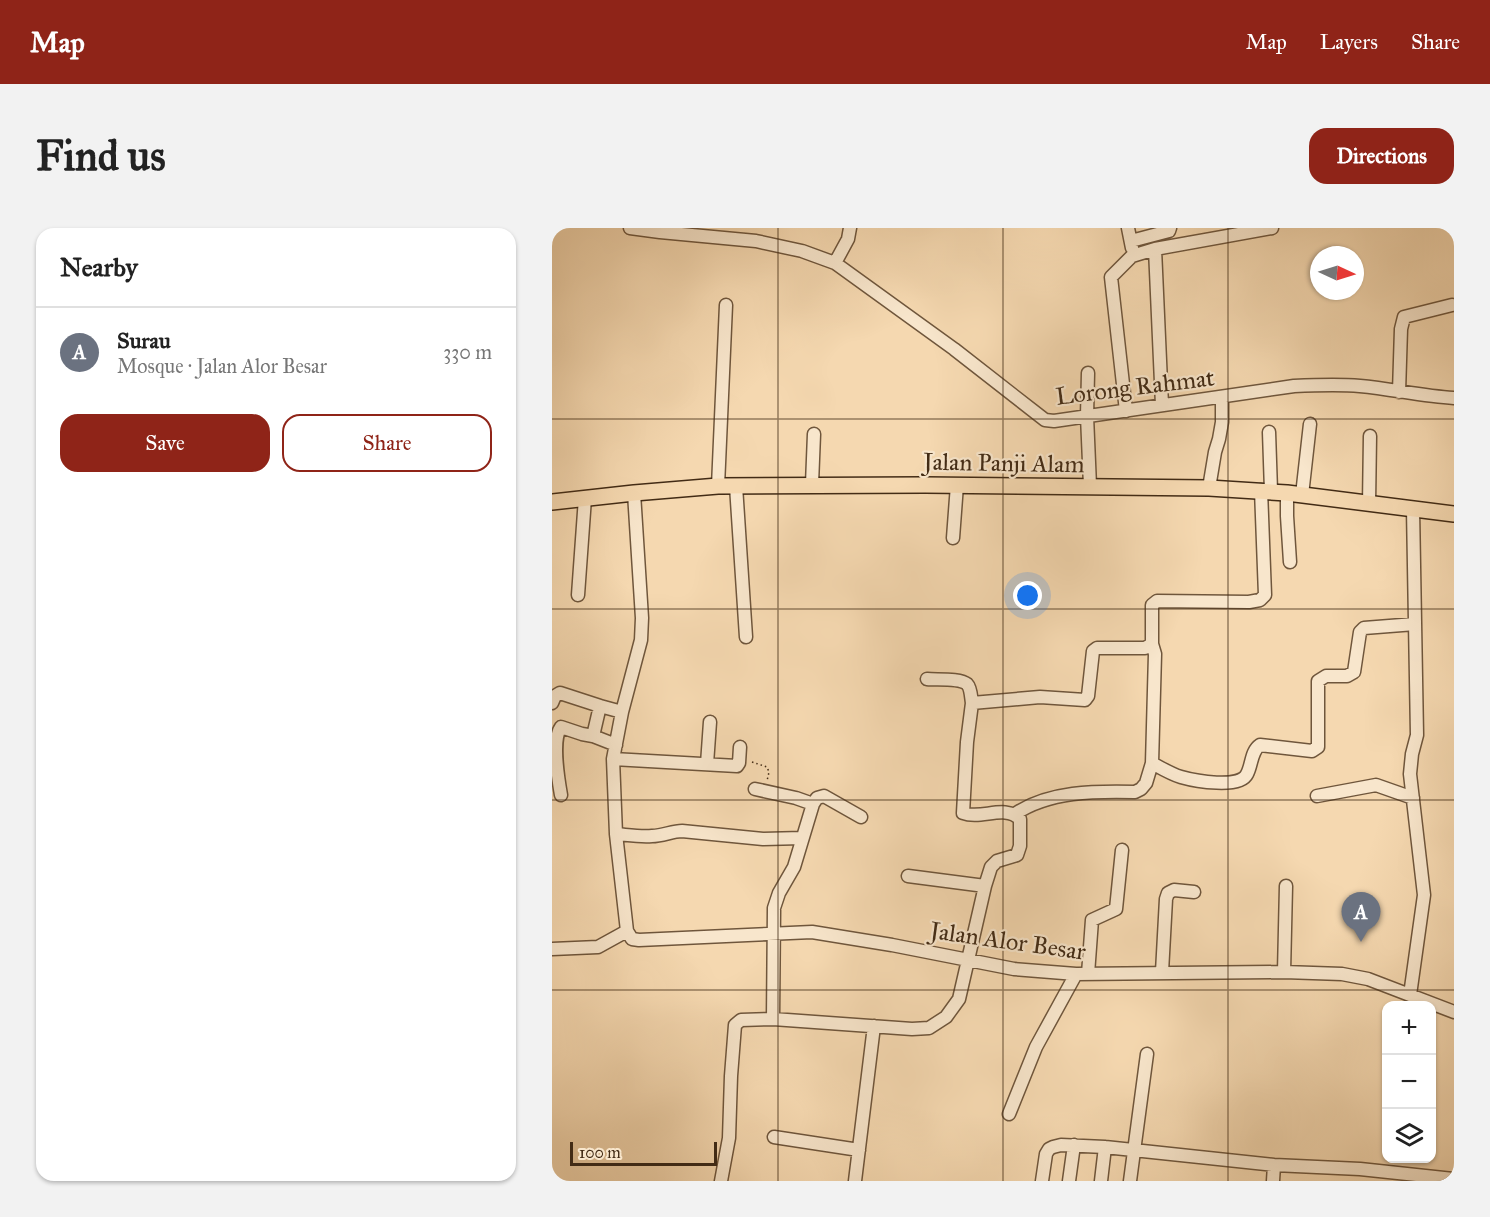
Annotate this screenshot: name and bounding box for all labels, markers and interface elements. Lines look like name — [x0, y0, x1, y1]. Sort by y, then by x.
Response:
text: Map — [30, 25, 85, 60]
text: Map — [1246, 29, 1287, 55]
text: Layers — [1320, 29, 1378, 55]
text: Share — [1411, 29, 1460, 55]
button: Directions — [1309, 128, 1454, 184]
text: Find us — [36, 130, 166, 182]
north arrow — [1310, 246, 1364, 300]
text: Nearby — [60, 251, 138, 283]
text: Surau — [117, 327, 171, 354]
text: A — [73, 340, 86, 364]
text: 330 m — [443, 340, 492, 364]
text: Mosque · Jalan Alor Besar — [117, 354, 327, 378]
street label: Lorong Rahmat — [1054, 362, 1217, 412]
button: Save — [60, 414, 270, 472]
button: Share — [282, 414, 492, 472]
street label: Jalan Panji Alam — [920, 447, 1085, 479]
your location — [1013, 581, 1042, 610]
pin: A — [1342, 892, 1380, 942]
street label: Jalan Alor Besar — [925, 915, 1088, 967]
map controls — [1382, 1001, 1436, 1163]
button: + — [1382, 1001, 1436, 1055]
button: − — [1382, 1055, 1436, 1109]
button: layers — [1382, 1109, 1436, 1163]
scale bar — [570, 1139, 717, 1166]
text: 100 m — [579, 1143, 621, 1162]

